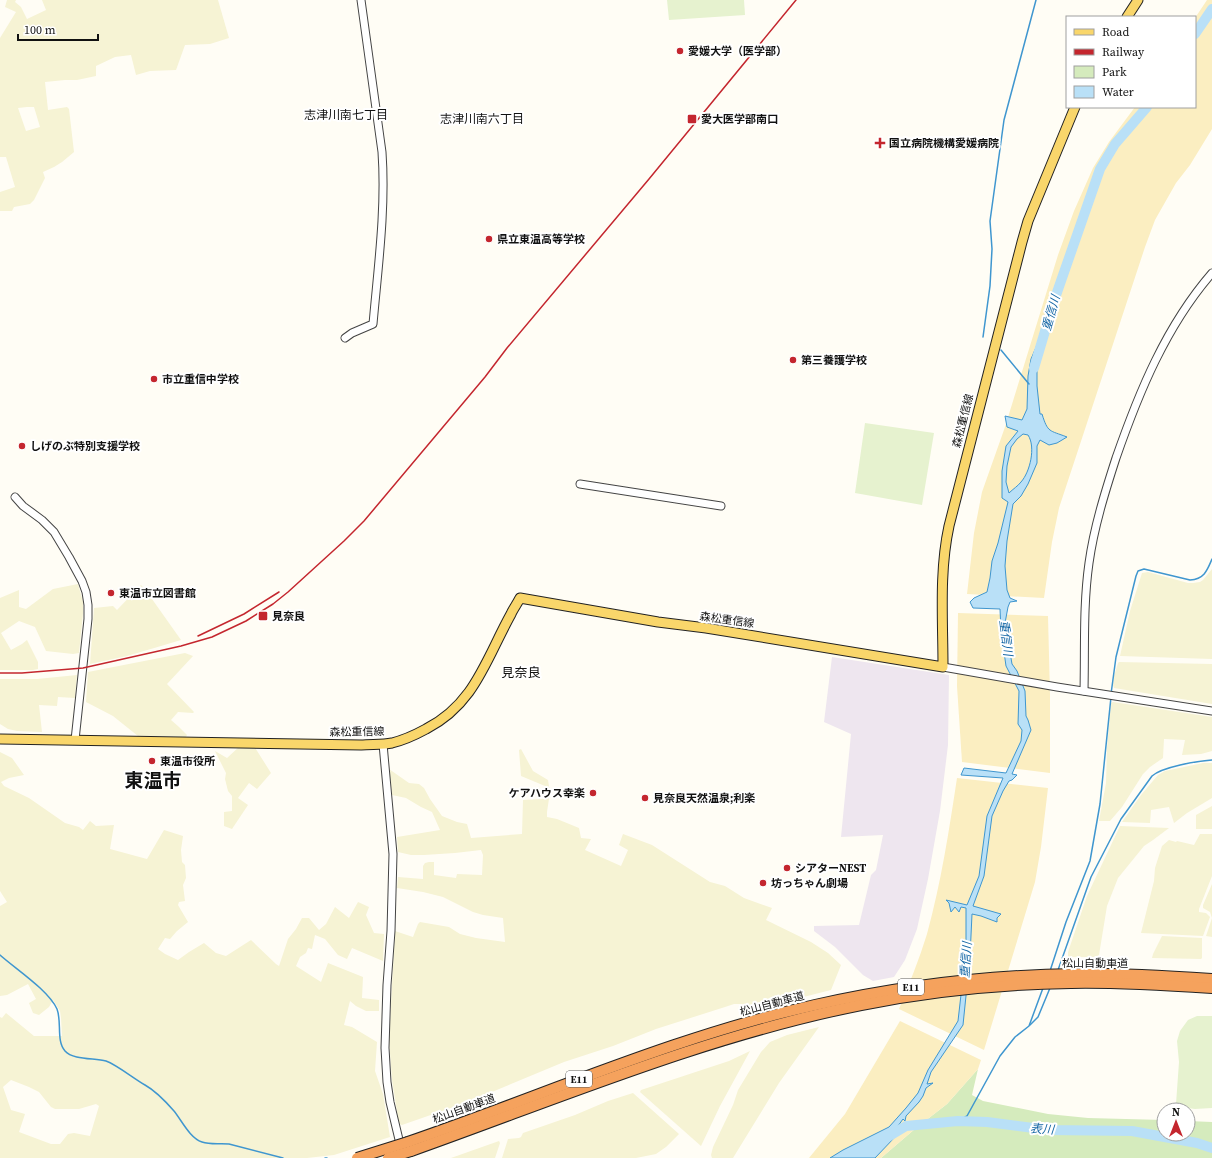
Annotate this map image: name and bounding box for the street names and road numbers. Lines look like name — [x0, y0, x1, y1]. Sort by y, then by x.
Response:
street label: 森松重信線 — [949, 393, 977, 449]
street label: 森松重信線 — [699, 609, 755, 631]
street label: 森松重信線 — [329, 724, 385, 740]
street label: 松山自動車道 — [1062, 956, 1128, 971]
road number: E11 — [898, 979, 924, 995]
street label: 松山自動車道 — [738, 988, 806, 1020]
road number: E11 — [566, 1071, 592, 1087]
street label: 松山自動車道 — [430, 1091, 498, 1127]

